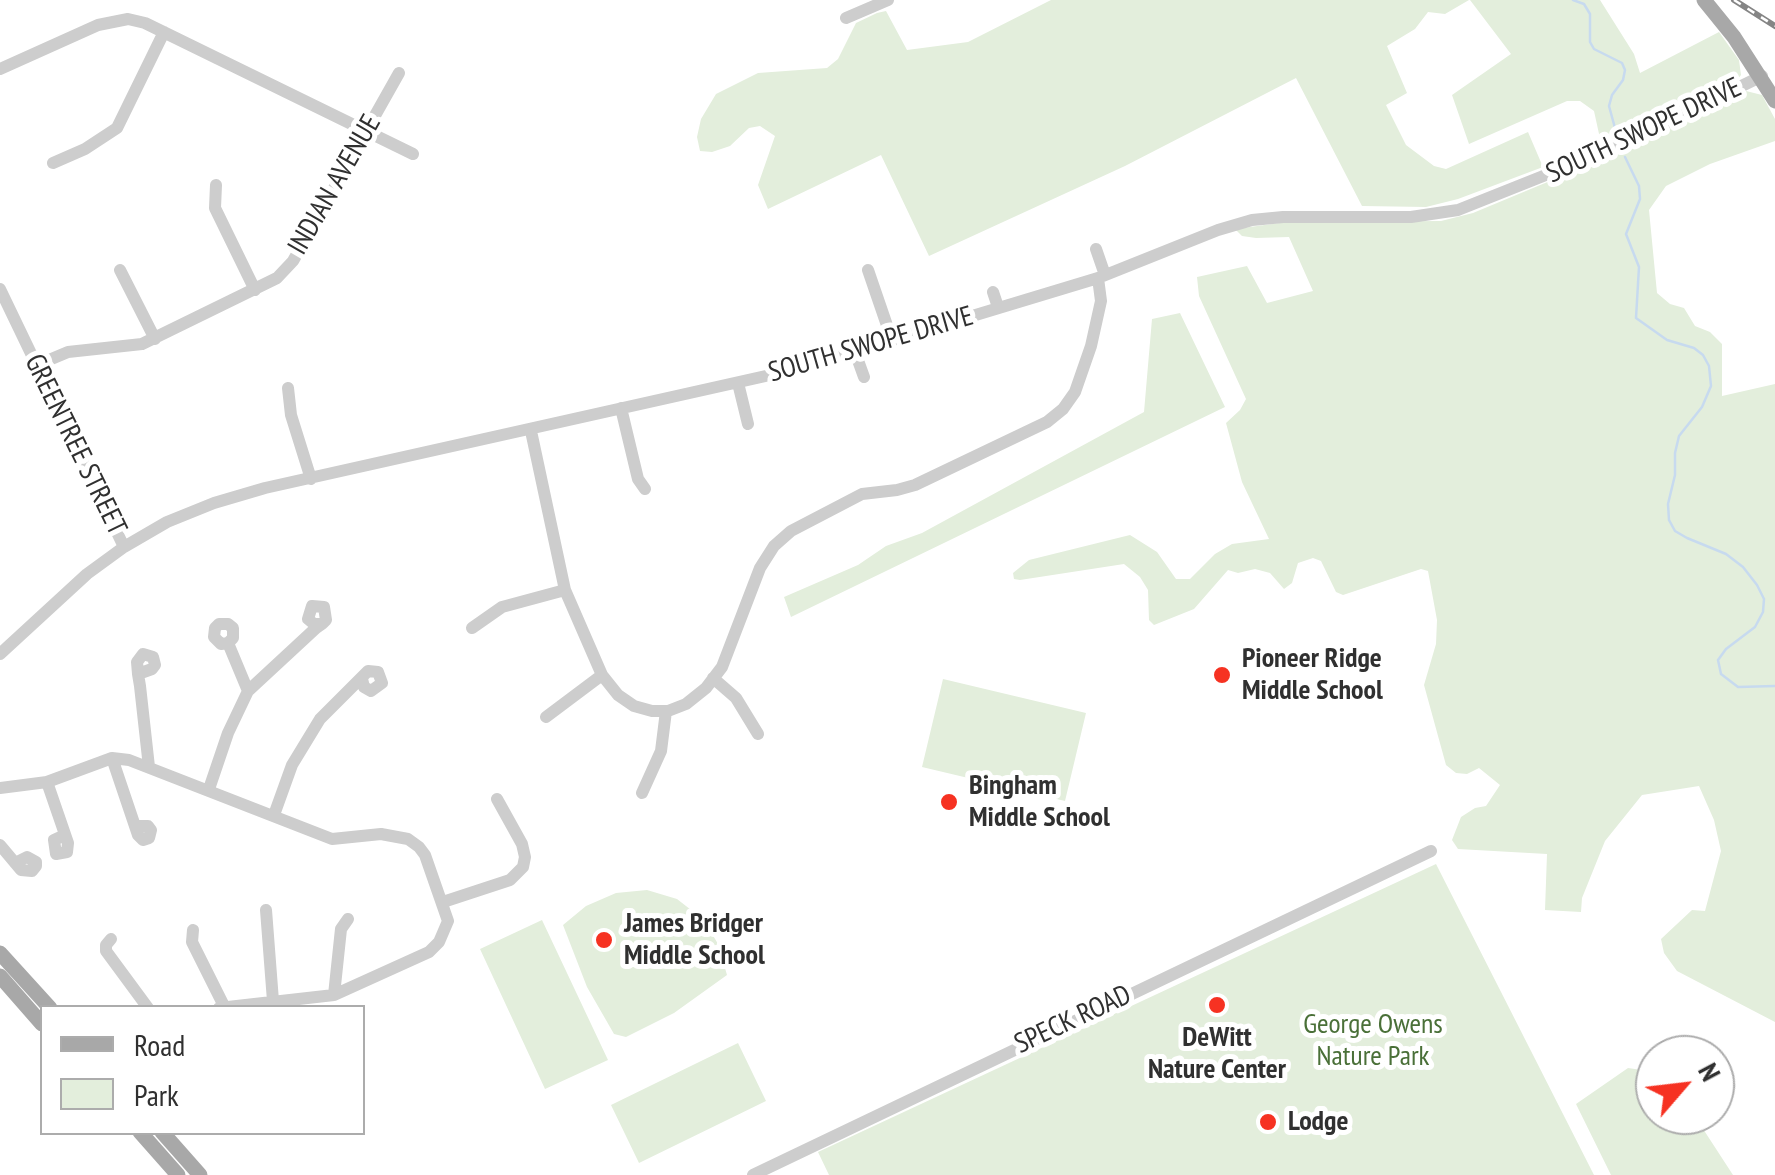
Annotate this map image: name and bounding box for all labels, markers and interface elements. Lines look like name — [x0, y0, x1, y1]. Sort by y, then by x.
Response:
street label: SOUTH SWOPE DRIVE — [1541, 71, 1747, 191]
street label: INDIAN AVENUE — [281, 109, 389, 261]
street label: SOUTH SWOPE DRIVE — [765, 300, 977, 390]
street label: GREENTREE STREET — [17, 349, 133, 541]
place label: Pioneer Ridge Middle School — [1242, 642, 1383, 708]
marker: Pioneer Ridge Middle School — [1211, 664, 1233, 686]
place label: Bingham Middle School — [969, 769, 1110, 835]
marker: Bingham Middle School — [938, 791, 960, 813]
place label: James Bridger Middle School — [624, 907, 765, 973]
marker: James Bridger Middle School — [593, 929, 615, 951]
street label: SPECK ROAD — [1009, 978, 1137, 1062]
marker: DeWitt Nature Center — [1206, 994, 1228, 1016]
legend — [40, 1005, 365, 1135]
park label: George Owens Nature Park — [1303, 1008, 1443, 1074]
place label: DeWitt Nature Center — [1148, 1021, 1286, 1087]
text: Road — [134, 1025, 185, 1064]
north arrow — [1635, 1035, 1735, 1135]
text: N — [1690, 1056, 1730, 1087]
text: Park — [134, 1075, 179, 1114]
place label: Lodge — [1288, 1105, 1348, 1139]
marker: Lodge — [1257, 1111, 1279, 1133]

